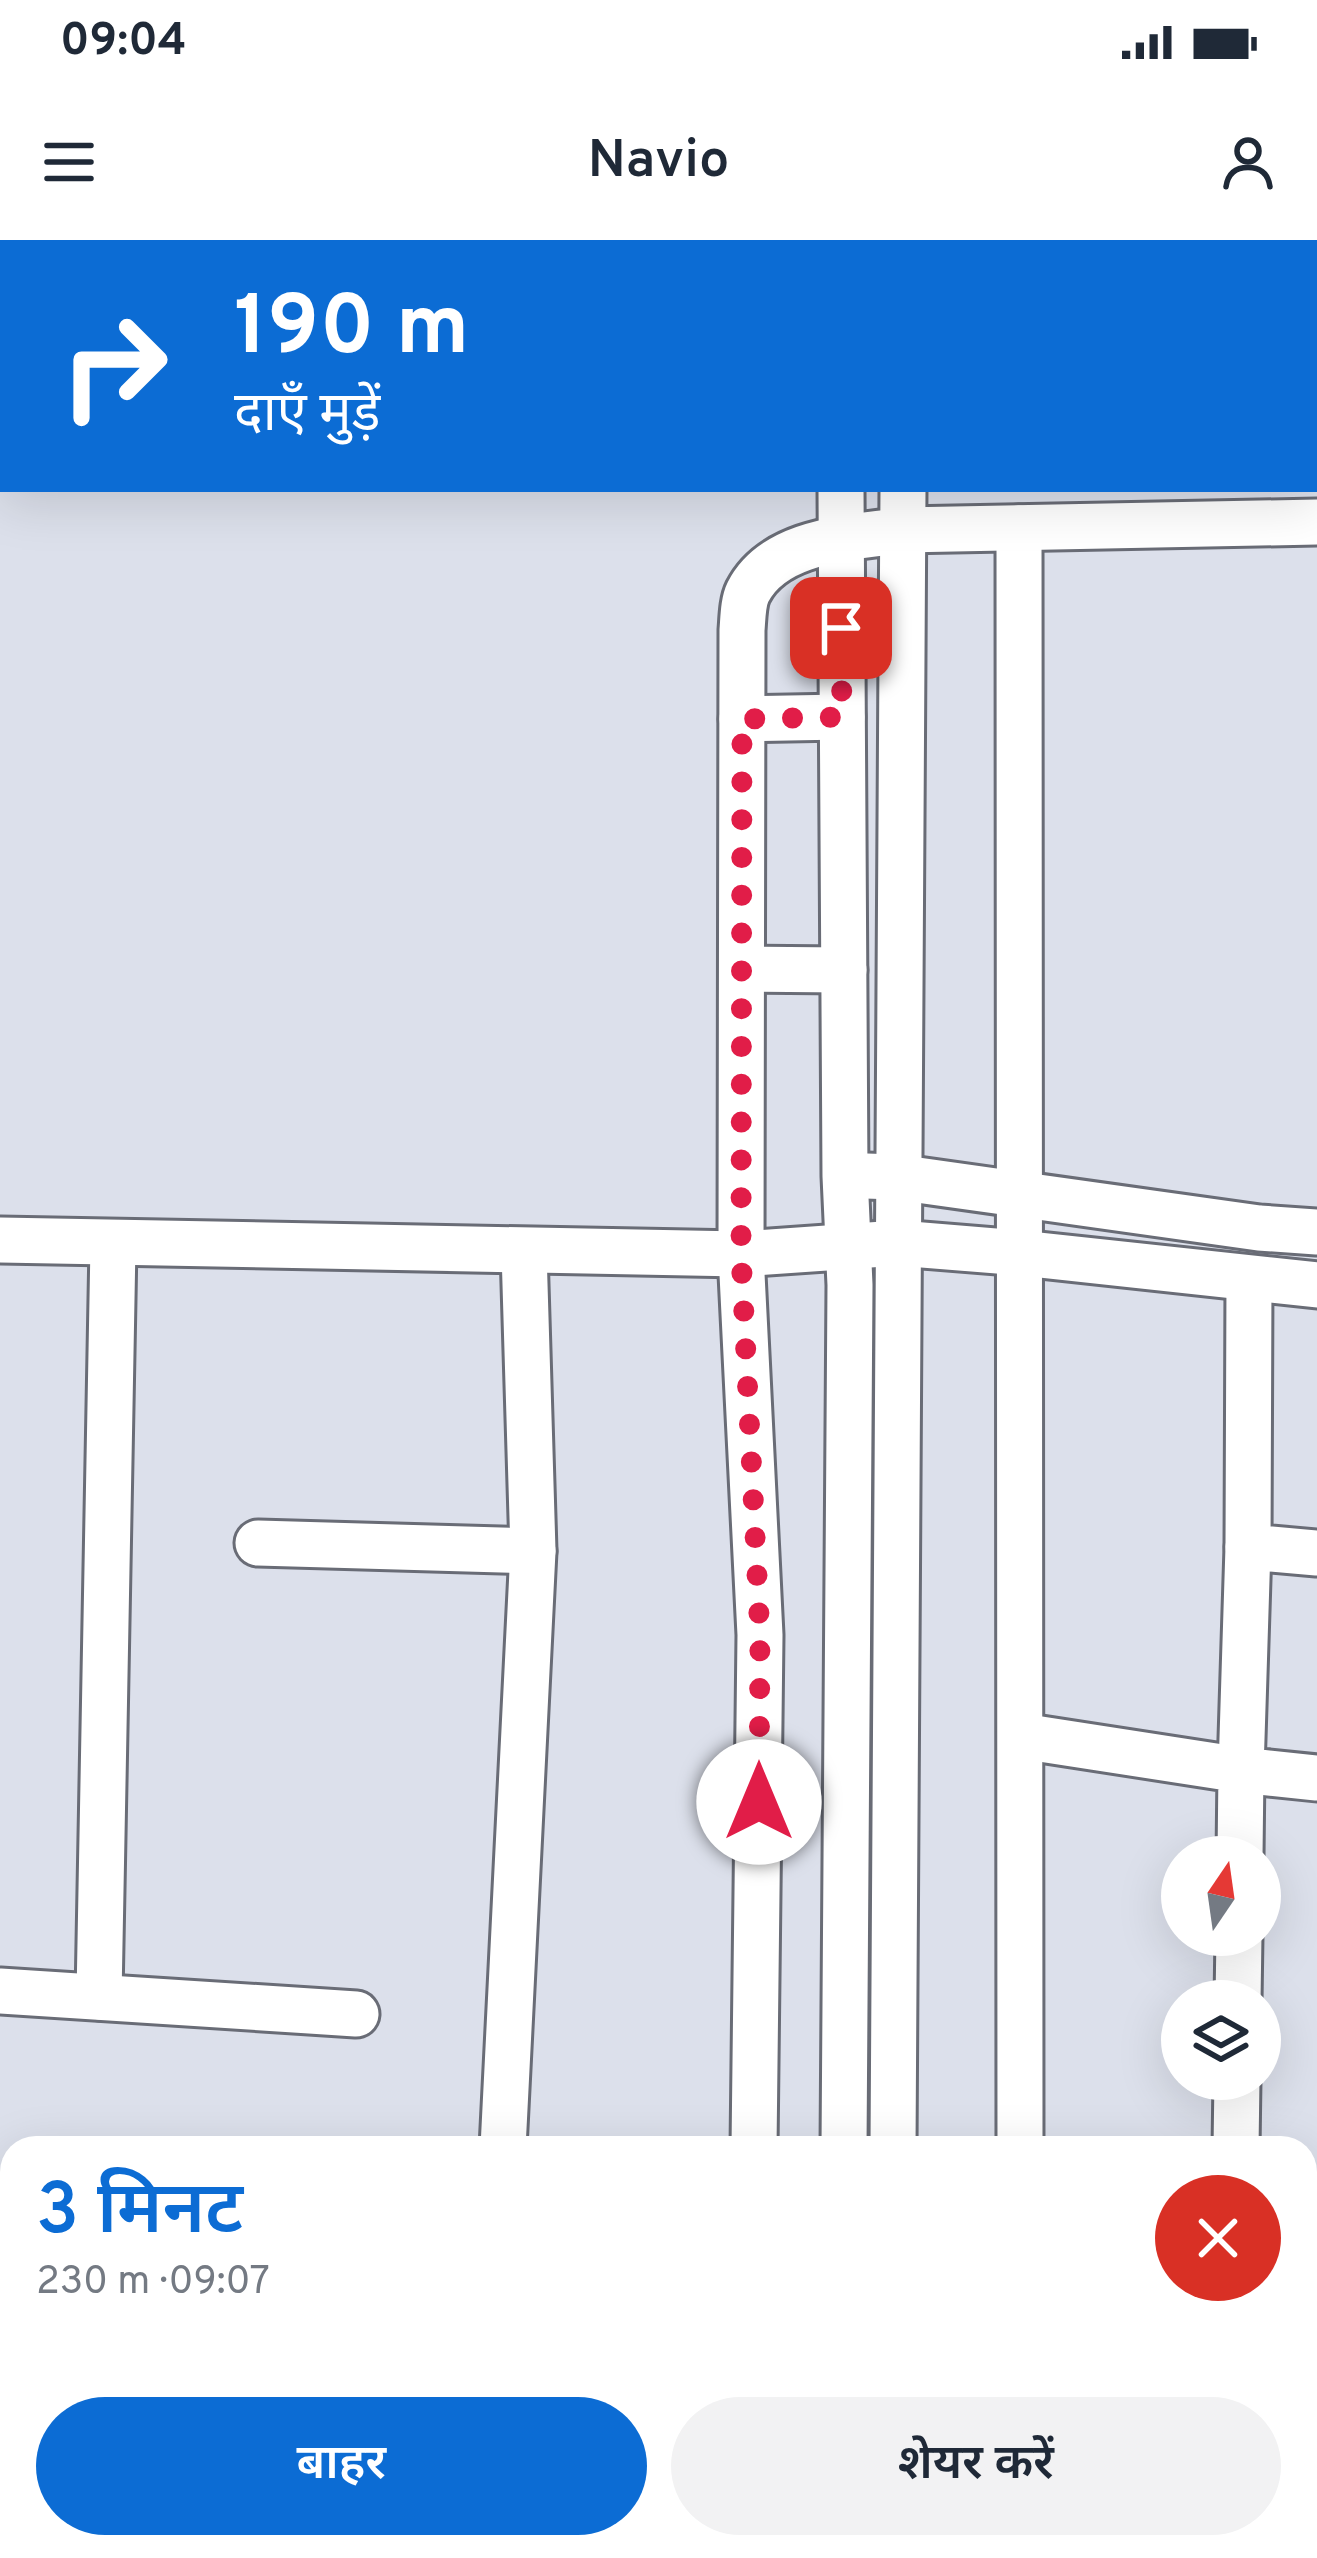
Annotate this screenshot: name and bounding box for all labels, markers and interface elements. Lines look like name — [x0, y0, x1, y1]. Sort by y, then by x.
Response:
text: 09:04 — [60, 14, 187, 71]
text: Navio — [588, 128, 729, 197]
icon: menu — [36, 129, 102, 195]
icon: person — [1215, 129, 1281, 195]
text: 190 m — [234, 278, 469, 384]
icon: right — [36, 288, 192, 444]
text: दाएँ मुड़ें — [234, 382, 380, 451]
pin — [790, 577, 892, 679]
icon: arrive — [808, 595, 874, 661]
position arrow — [696, 1739, 822, 1865]
north arrow — [1161, 1836, 1281, 1956]
map controls — [1161, 1836, 1281, 2100]
button: layers — [1161, 1980, 1281, 2100]
text: 3 मिनट — [36, 2168, 243, 2260]
button: close — [1155, 2175, 1281, 2301]
text: 230 m · 09:07 — [36, 2259, 270, 2308]
button: बाहर — [36, 2397, 647, 2535]
button: शेयर करें — [671, 2397, 1281, 2535]

